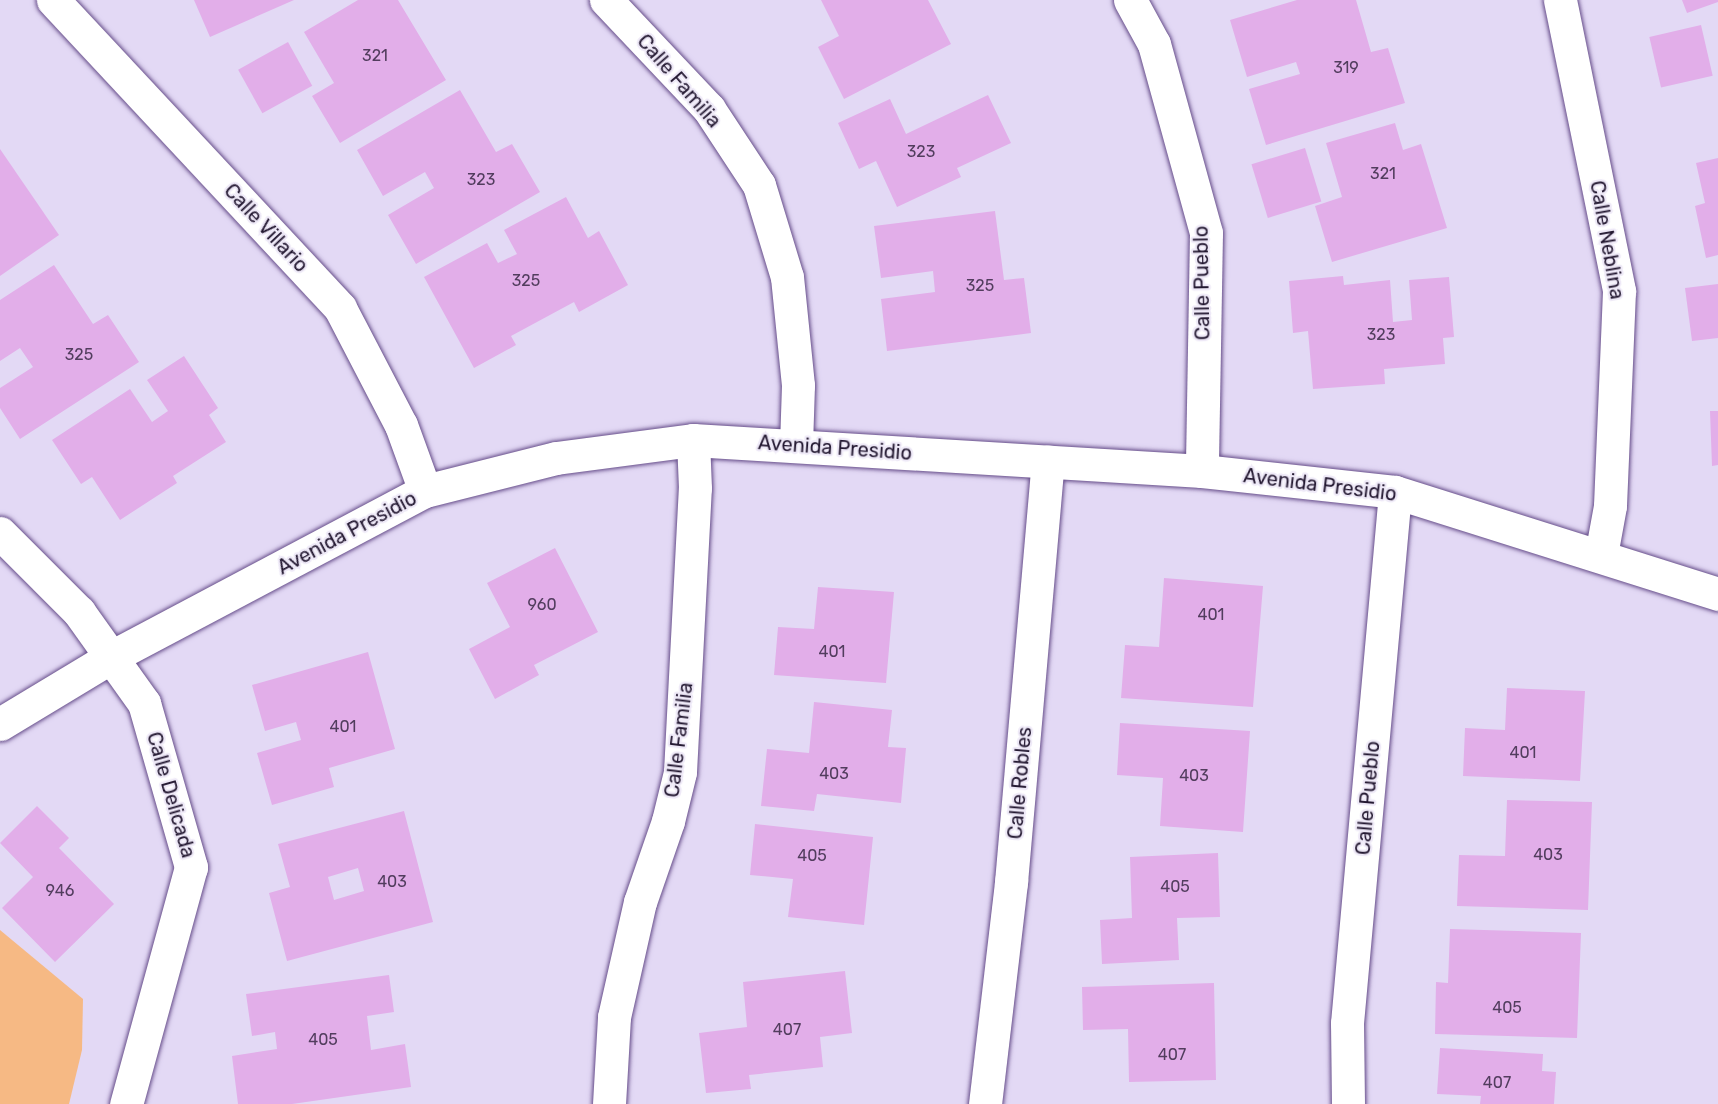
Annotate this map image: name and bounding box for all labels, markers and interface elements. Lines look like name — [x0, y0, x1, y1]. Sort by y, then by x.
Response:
street label: Calle Familia — [632, 29, 726, 133]
house number: 321 — [362, 46, 388, 66]
house number: 319 — [1333, 58, 1359, 78]
house number: 323 — [907, 142, 935, 162]
house number: 321 — [1370, 164, 1396, 184]
house number: 323 — [467, 170, 495, 190]
street label: Calle Villario — [219, 179, 313, 277]
street label: Calle Neblina — [1585, 179, 1629, 301]
street label: Calle Pueblo — [1189, 226, 1215, 340]
house number: 325 — [512, 271, 540, 291]
house number: 325 — [966, 276, 994, 296]
house number: 323 — [1367, 325, 1395, 345]
house number: 325 — [65, 345, 93, 365]
street label: Avenida Presidio — [757, 431, 913, 465]
street label: Avenida Presidio — [1242, 464, 1398, 506]
street label: Avenida Presidio — [273, 486, 421, 580]
house number: 960 — [527, 595, 557, 615]
house number: 401 — [1198, 605, 1224, 625]
house number: 401 — [819, 642, 845, 662]
street label: Calle Familia — [660, 681, 698, 799]
house number: 401 — [330, 717, 356, 737]
street label: Calle Robles — [1003, 726, 1037, 840]
street label: Calle Delicada — [142, 729, 200, 861]
street label: Calle Pueblo — [1351, 740, 1385, 856]
house number: 401 — [1510, 743, 1536, 763]
house number: 403 — [819, 764, 849, 784]
house number: 403 — [1179, 766, 1209, 786]
house number: 403 — [1533, 845, 1563, 865]
house number: 405 — [797, 846, 827, 866]
house number: 403 — [377, 872, 407, 892]
house number: 405 — [1160, 877, 1190, 897]
house number: 946 — [46, 881, 74, 901]
house number: 405 — [1492, 998, 1522, 1018]
house number: 407 — [773, 1020, 801, 1040]
house number: 405 — [308, 1030, 338, 1050]
house number: 407 — [1158, 1045, 1186, 1065]
house number: 407 — [1483, 1073, 1511, 1093]

